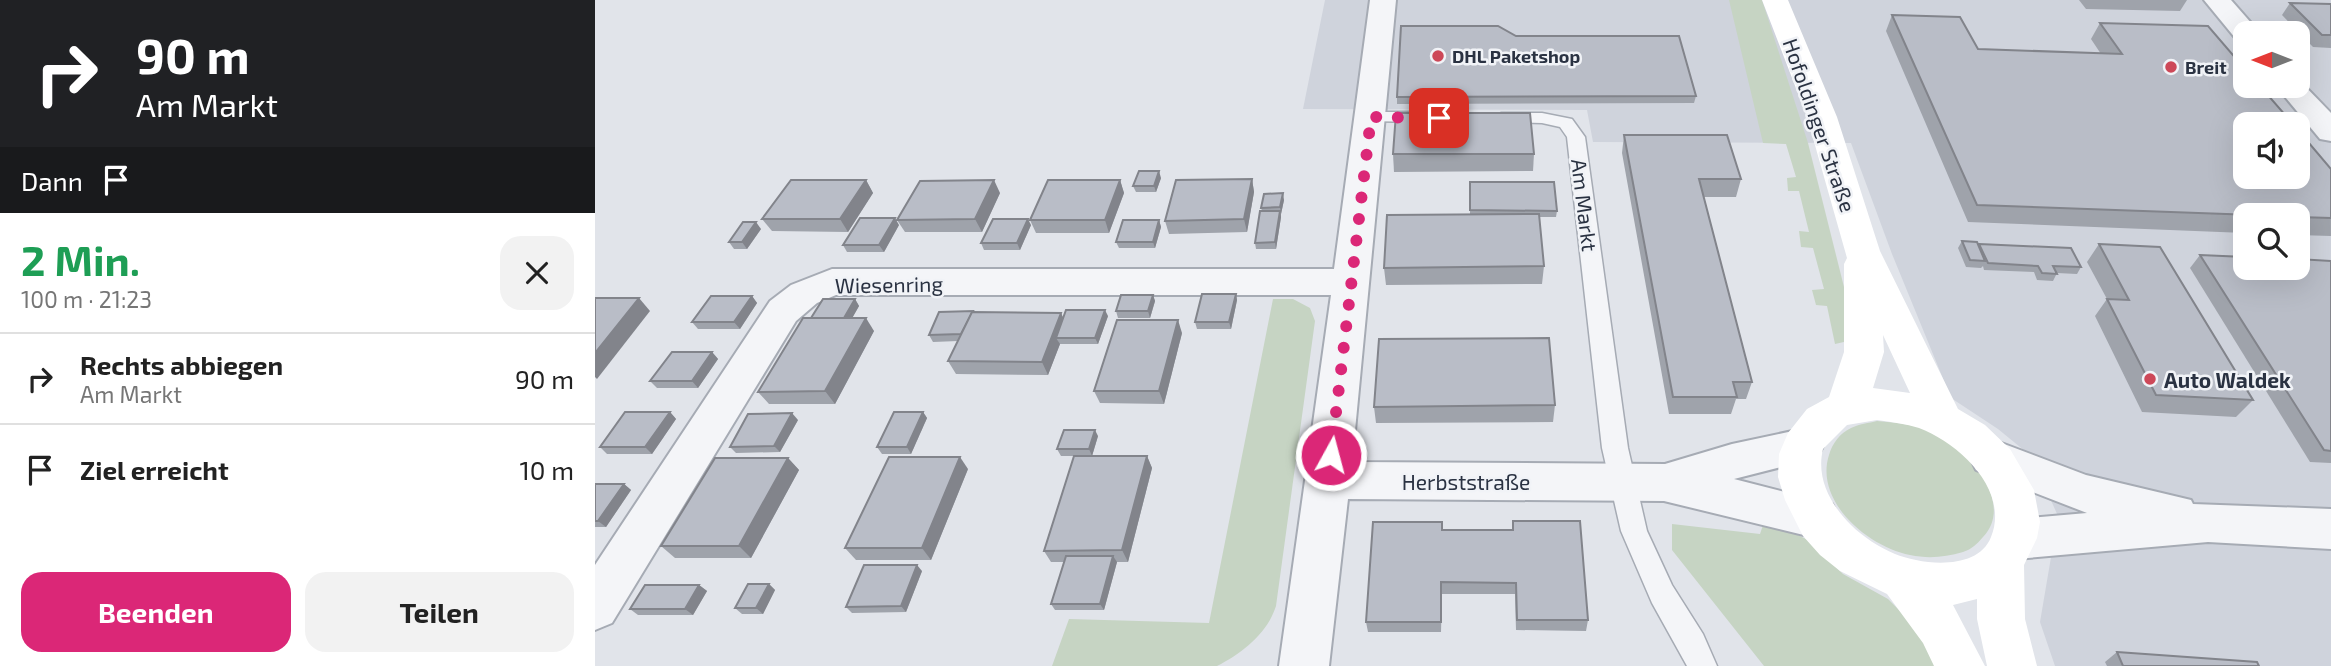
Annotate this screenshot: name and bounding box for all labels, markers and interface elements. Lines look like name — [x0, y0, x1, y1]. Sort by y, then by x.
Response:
north arrow — [2233, 21, 2310, 98]
map controls — [2233, 21, 2310, 280]
text: 90 m — [136, 25, 250, 84]
icon: right — [21, 28, 112, 119]
street label: Hofoldinger Straße — [1779, 35, 1861, 215]
place label: DHL Paketshop — [1452, 45, 1580, 67]
marker: DHL Paketshop — [1430, 48, 1446, 64]
place label: Breit — [2185, 56, 2227, 78]
marker: Breit — [2163, 59, 2179, 75]
text: Am Markt — [136, 85, 278, 123]
pin — [1409, 88, 1469, 148]
icon: arrive — [1420, 99, 1458, 137]
button: sound — [2233, 112, 2310, 189]
street label: Am Markt — [1567, 157, 1603, 253]
icon: arrive — [97, 161, 135, 199]
text: Dann — [21, 165, 83, 196]
button: search — [2233, 203, 2310, 280]
text: 2 Min. — [21, 234, 140, 284]
button: close — [500, 236, 574, 310]
street label: Wiesenring — [835, 271, 944, 297]
text: 100 m · 21:23 — [21, 285, 152, 313]
text: Rechts abbiegen — [80, 349, 283, 380]
icon: right — [21, 360, 59, 398]
text: 90 m — [515, 363, 574, 394]
place label: Auto Waldek — [2164, 367, 2291, 392]
marker: Auto Waldek — [2142, 371, 2158, 387]
text: Am Markt — [80, 380, 182, 408]
position arrow — [1294, 418, 1368, 492]
icon: arrive — [21, 451, 59, 489]
text: Ziel erreicht — [80, 454, 229, 485]
text: 10 m — [519, 454, 574, 485]
street label: Herbststraße — [1402, 469, 1530, 494]
button: Beenden — [21, 572, 291, 652]
button: Teilen — [305, 572, 574, 652]

